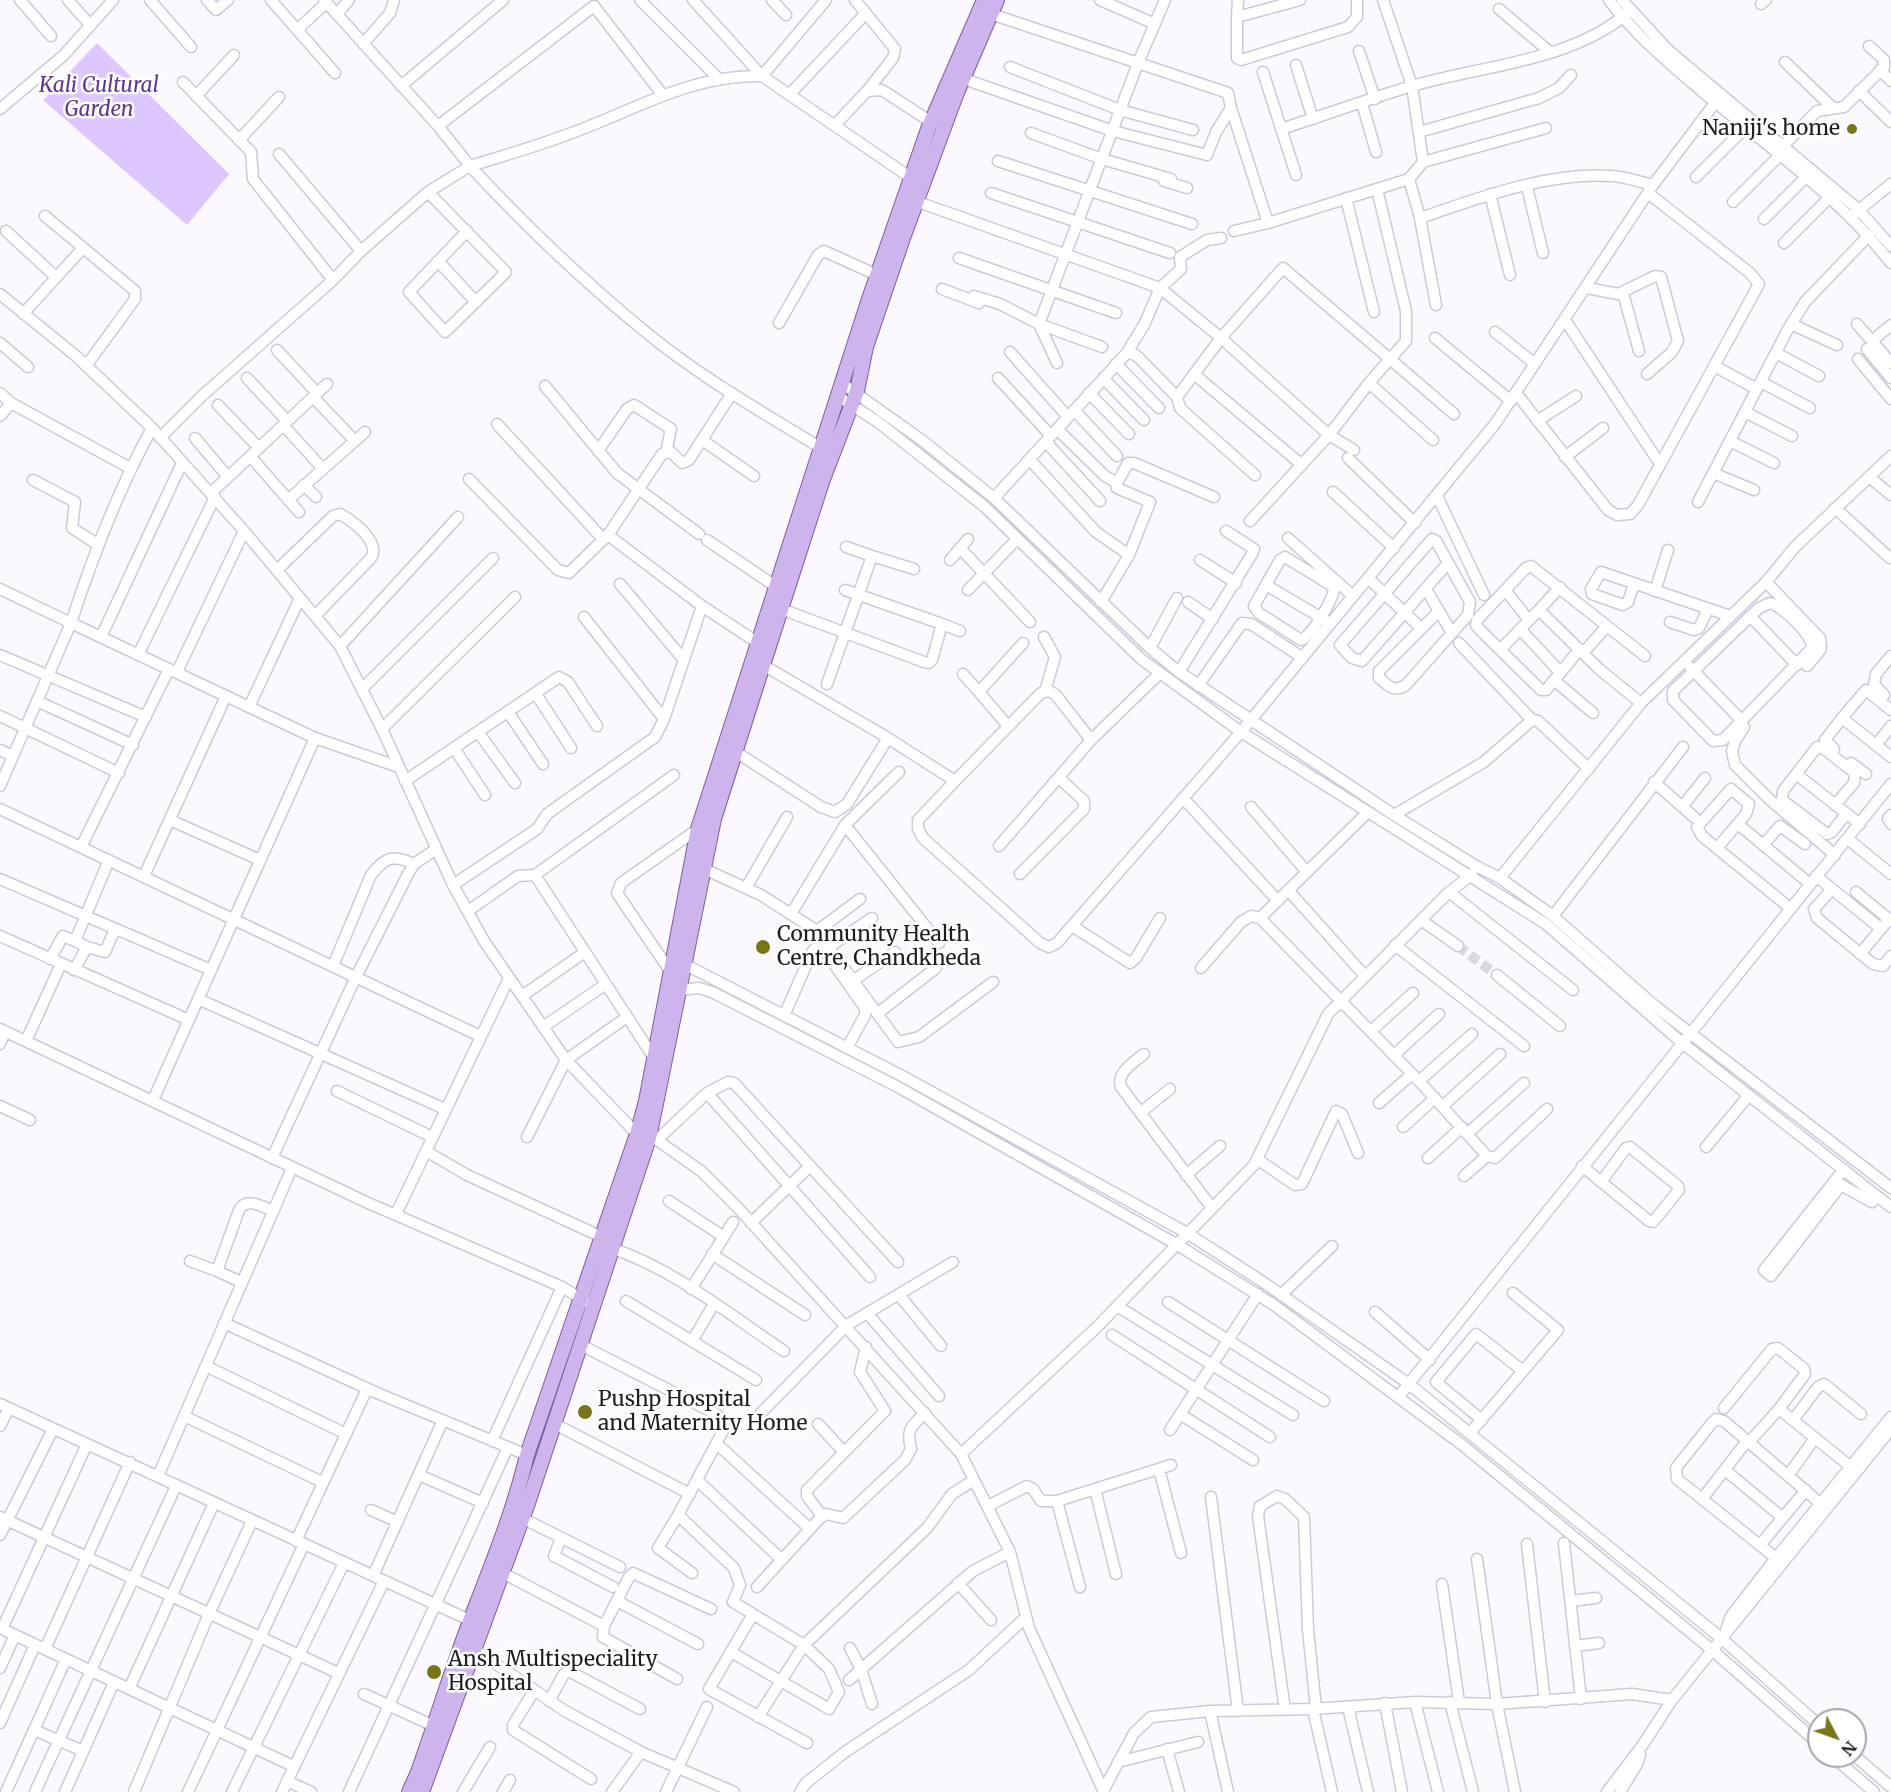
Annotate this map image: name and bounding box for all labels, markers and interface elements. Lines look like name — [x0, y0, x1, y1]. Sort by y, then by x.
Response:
park label: Kali Cultural Garden — [39, 73, 159, 123]
place label: Naniji's home — [1702, 116, 1840, 142]
marker: Naniji's home — [1845, 122, 1859, 136]
place label: Community Health Centre, Chandkheda — [777, 922, 981, 972]
marker: Community Health Centre, Chandkheda — [754, 938, 772, 956]
place label: Pushp Hospital and Maternity Home — [598, 1387, 807, 1437]
marker: Pushp Hospital and Maternity Home — [576, 1403, 594, 1421]
place label: Ansh Multispeciality Hospital — [448, 1647, 658, 1697]
marker: Ansh Multispeciality Hospital — [425, 1663, 443, 1681]
north arrow — [1807, 1708, 1867, 1768]
text: N — [1837, 1737, 1861, 1760]

